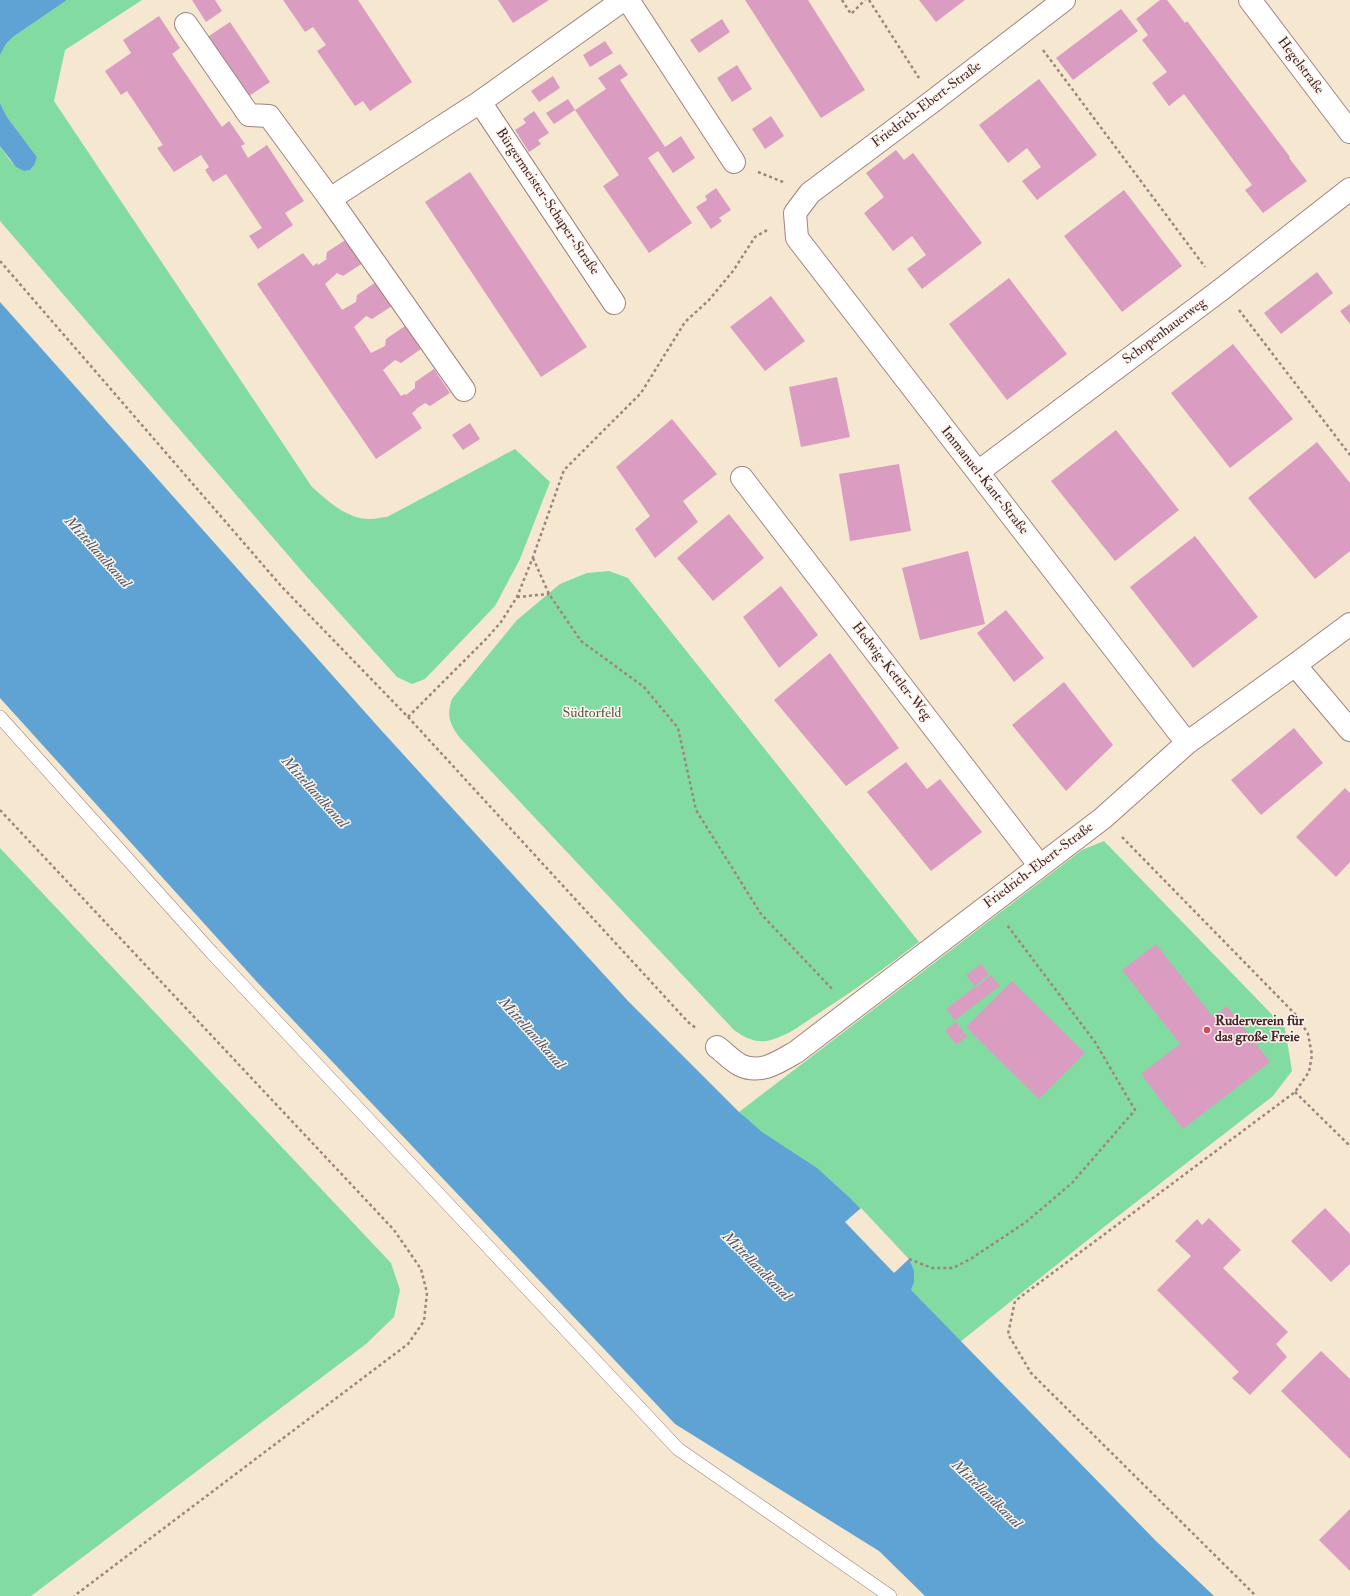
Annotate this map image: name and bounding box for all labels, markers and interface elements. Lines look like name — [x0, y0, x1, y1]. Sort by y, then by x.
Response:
street label: Hegelstraße — [1273, 34, 1327, 98]
street label: Friedrich-Ebert-Straße — [869, 58, 985, 152]
street label: Bürgermeister-Schaper-Straße — [492, 125, 602, 279]
street label: Schopenhauerweg — [1120, 295, 1210, 369]
street label: Immanuel-Kant-Straße — [937, 424, 1031, 538]
water label: Mittellandkanal — [60, 513, 134, 593]
street label: Hedwig-Kettler-Weg — [847, 620, 935, 724]
park label: Südtorfeld — [563, 706, 621, 722]
water label: Mittellandkanal — [277, 753, 351, 833]
street label: Friedrich-Ebert-Straße — [981, 819, 1097, 913]
water label: Mittellandkanal — [494, 994, 568, 1074]
place label: Ruderverein für das große Freie — [1215, 1014, 1304, 1046]
marker: Ruderverein für das große Freie — [1202, 1025, 1212, 1035]
water label: Mittellandkanal — [718, 1229, 794, 1305]
water label: Mittellandkanal — [947, 1457, 1025, 1533]

